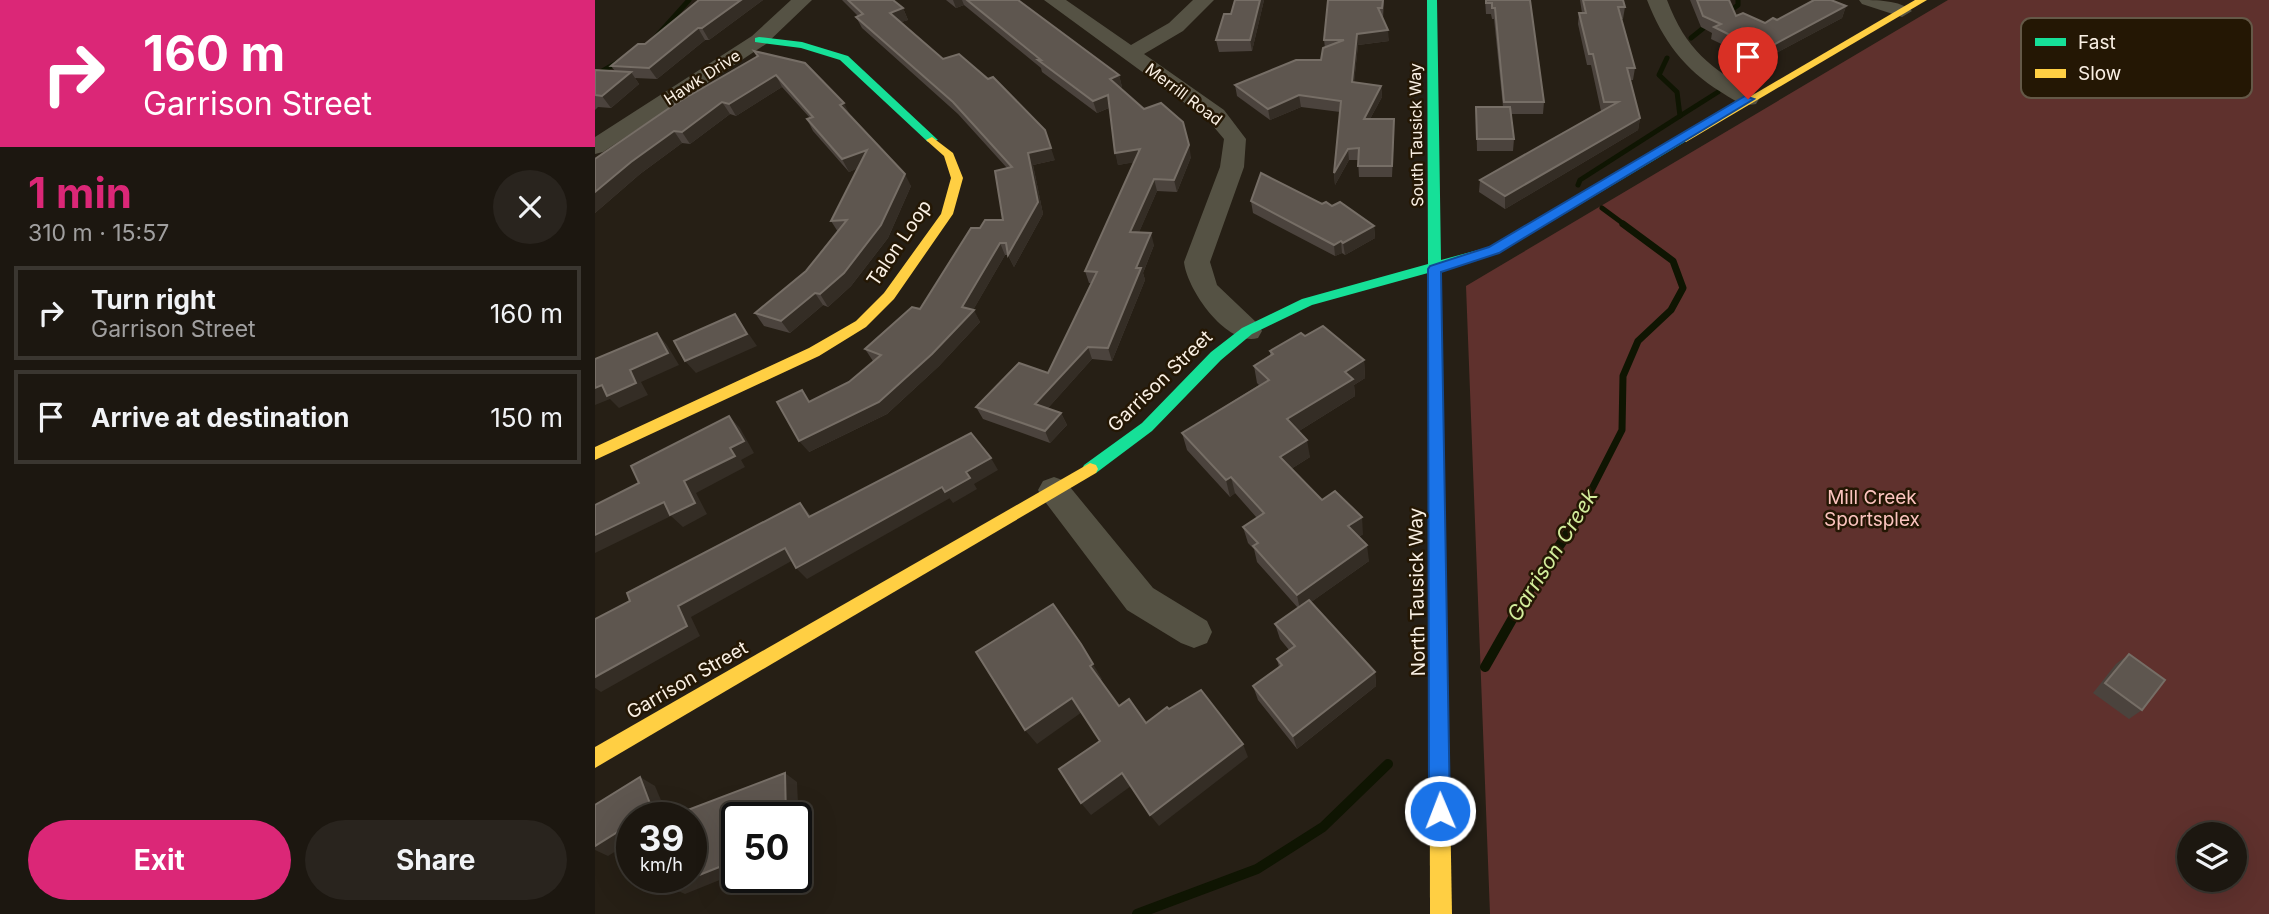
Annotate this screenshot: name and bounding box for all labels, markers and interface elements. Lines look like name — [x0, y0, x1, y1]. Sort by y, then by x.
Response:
legend — [2021, 18, 2252, 98]
text: 160 m — [143, 24, 285, 83]
pin — [1718, 27, 1778, 99]
icon: right — [28, 28, 119, 119]
text: Fast — [2078, 31, 2116, 54]
icon: arrive — [1729, 38, 1767, 76]
street label: Hawk Drive — [660, 45, 744, 109]
street label: Merrill Road — [1142, 59, 1226, 129]
text: Slow — [2078, 62, 2121, 85]
street label: South Tausick Way — [1405, 63, 1427, 207]
text: Garrison Street — [143, 84, 372, 123]
text: 1 min — [28, 167, 132, 218]
button: close — [493, 170, 567, 244]
street label: Talon Loop — [862, 195, 936, 291]
text: 310 m · 15:57 — [28, 219, 169, 247]
text: Turn right — [91, 284, 216, 315]
icon: right — [32, 294, 70, 332]
text: 160 m — [490, 298, 563, 329]
text: Garrison Street — [91, 315, 256, 343]
street label: Garrison Street — [1103, 326, 1217, 436]
icon: arrive — [32, 398, 70, 436]
text: Arrive at destination — [91, 402, 350, 433]
text: 150 m — [490, 402, 563, 433]
water label: Garrison Creek — [1501, 484, 1603, 626]
park label: Mill Creek Sportsplex — [1824, 486, 1920, 531]
street label: North Tausick Way — [1404, 507, 1430, 677]
street label: Garrison Street — [622, 636, 752, 724]
position arrow — [1403, 774, 1477, 848]
speed limit sign: 50 — [721, 802, 812, 893]
text: 39 — [639, 817, 684, 859]
button: Exit — [28, 820, 291, 900]
button: Share — [305, 820, 567, 900]
map controls — [2177, 822, 2247, 892]
button: layers — [2177, 822, 2247, 892]
text: km/h — [640, 854, 683, 875]

